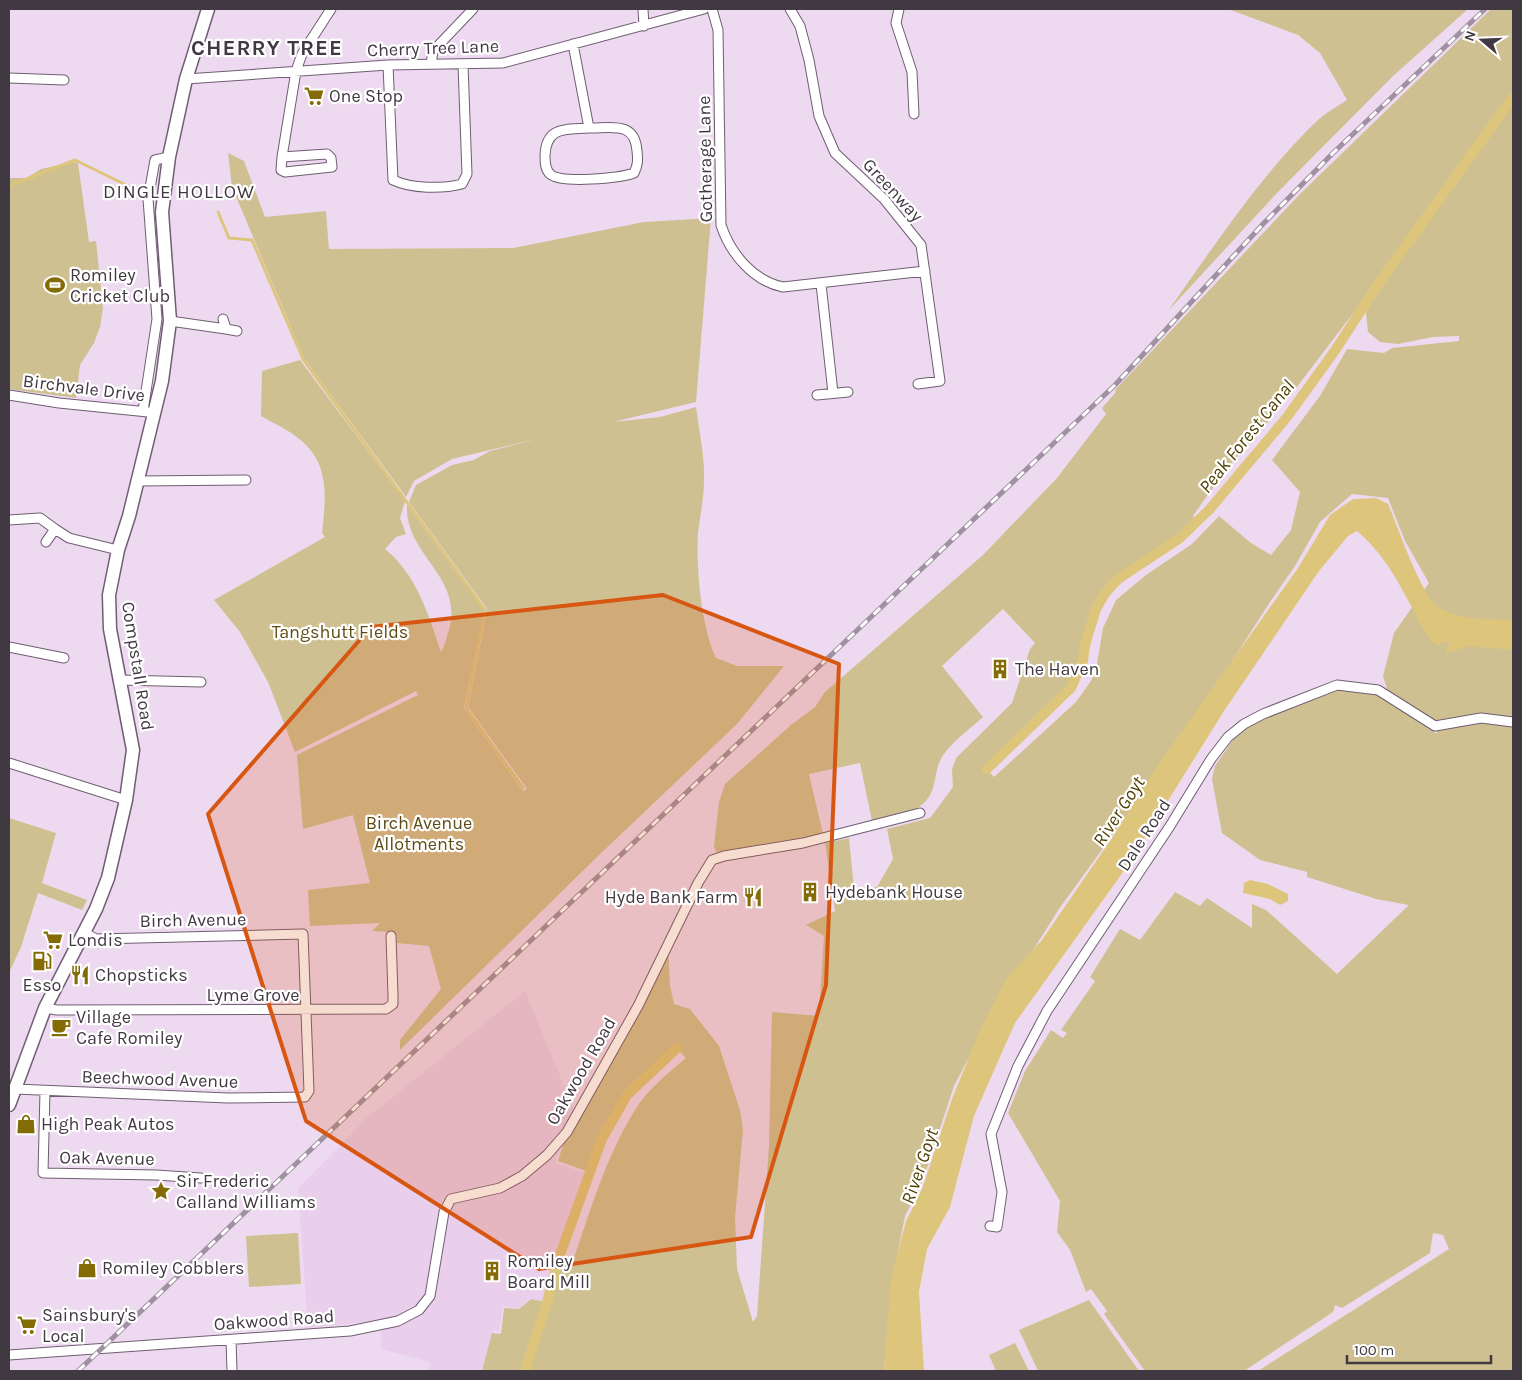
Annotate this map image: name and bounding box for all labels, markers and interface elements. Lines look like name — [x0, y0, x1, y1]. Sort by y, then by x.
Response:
north arrow — [1457, 15, 1507, 65]
text: N — [1461, 28, 1480, 43]
district label: CHERRY TREE — [191, 35, 343, 61]
street label: Cherry Tree Lane — [367, 35, 499, 61]
supermarket icon: One Stop — [303, 85, 325, 107]
place label: One Stop — [329, 85, 403, 107]
street label: Gotherage Lane — [693, 95, 717, 223]
street label: Greenway — [858, 154, 928, 227]
district label: DINGLE HOLLOW — [103, 181, 255, 203]
place label: Romiley Cricket Club — [70, 264, 170, 307]
sports icon: Romiley Cricket Club — [44, 274, 66, 296]
street label: Birchvale Drive — [22, 370, 146, 406]
water label: Peak Forest Canal — [1195, 376, 1299, 498]
street label: Compstall Road — [117, 600, 159, 732]
park label: Tangshutt Fields — [272, 621, 408, 643]
building icon: The Haven — [989, 658, 1011, 680]
place label: The Haven — [1015, 658, 1099, 680]
water label: River Goyt — [1088, 772, 1150, 851]
street label: Dale Road — [1112, 795, 1176, 875]
park label: Birch Avenue Allotments — [366, 812, 472, 855]
building icon: Hydebank House — [799, 881, 821, 903]
place label: Hydebank House — [825, 881, 963, 903]
place label: Hyde Bank Farm — [605, 886, 738, 908]
restaurant icon: Hyde Bank Farm — [742, 886, 764, 908]
street label: Birch Avenue — [139, 908, 247, 932]
supermarket icon: Londis — [42, 929, 64, 951]
place label: Londis — [68, 929, 123, 951]
fuel station icon: Esso — [31, 950, 53, 972]
restaurant icon: Chopsticks — [69, 964, 91, 986]
place label: Chopsticks — [95, 964, 188, 986]
place label: Esso — [23, 974, 61, 996]
street label: Lyme Grove — [207, 984, 299, 1006]
place label: Village Cafe Romiley — [76, 1006, 183, 1049]
street label: Oakwood Road — [541, 1013, 621, 1129]
cafe icon: Village Cafe Romiley — [50, 1016, 72, 1038]
street label: Beechwood Avenue — [81, 1065, 239, 1093]
shop icon: High Peak Autos — [15, 1113, 37, 1135]
place label: High Peak Autos — [41, 1113, 175, 1135]
water label: River Goyt — [897, 1125, 943, 1207]
street label: Oak Avenue — [59, 1146, 155, 1170]
place label: Sir Frederic Calland Williams — [176, 1170, 316, 1213]
place icon: Sir Frederic Calland Williams — [150, 1180, 172, 1202]
place label: Romiley Board Mill — [507, 1250, 590, 1293]
shop icon: Romiley Cobblers — [76, 1257, 98, 1279]
place label: Romiley Cobblers — [102, 1257, 244, 1279]
building icon: Romiley Board Mill — [481, 1260, 503, 1282]
place label: Sainsbury's Local — [42, 1304, 137, 1347]
street label: Oakwood Road — [213, 1305, 335, 1335]
supermarket icon: Sainsbury's Local — [16, 1314, 38, 1336]
scale bar — [1347, 1332, 1491, 1364]
text: 100 m — [1354, 1341, 1394, 1359]

